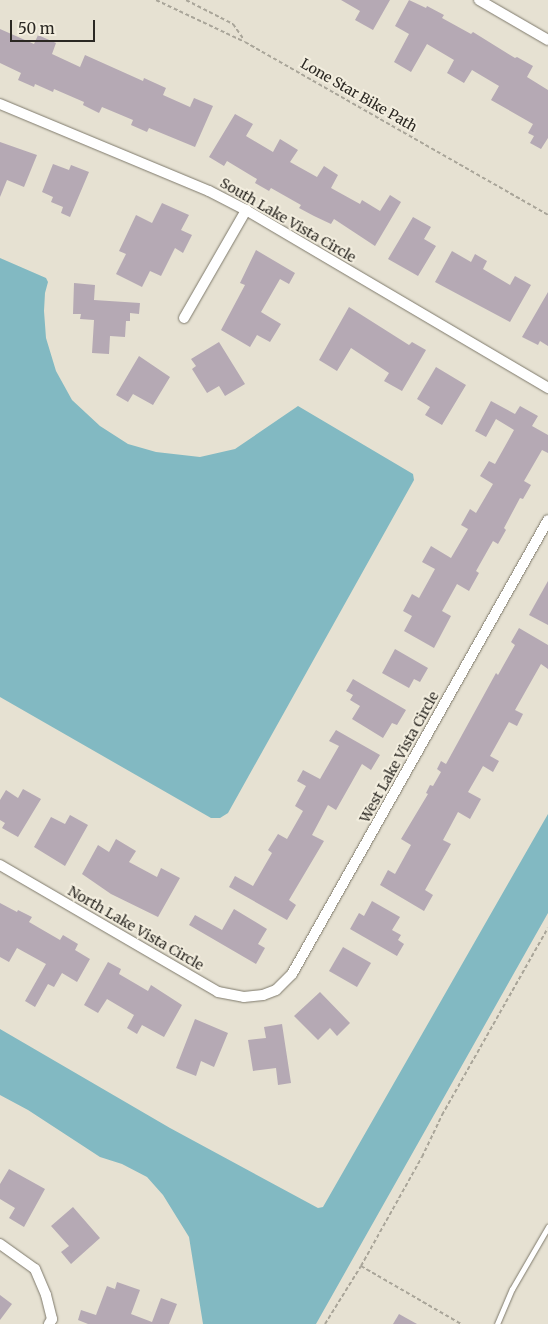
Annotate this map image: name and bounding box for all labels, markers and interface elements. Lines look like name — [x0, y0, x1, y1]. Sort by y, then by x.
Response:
scale bar — [12, 10, 98, 42]
text: 50 m — [18, 19, 55, 38]
street label: Lone Star Bike Path — [298, 55, 420, 135]
street label: South Lake Vista Circle — [217, 174, 359, 266]
street label: West Lake Vista Circle — [356, 689, 442, 825]
street label: North Lake Vista Circle — [65, 882, 207, 974]

